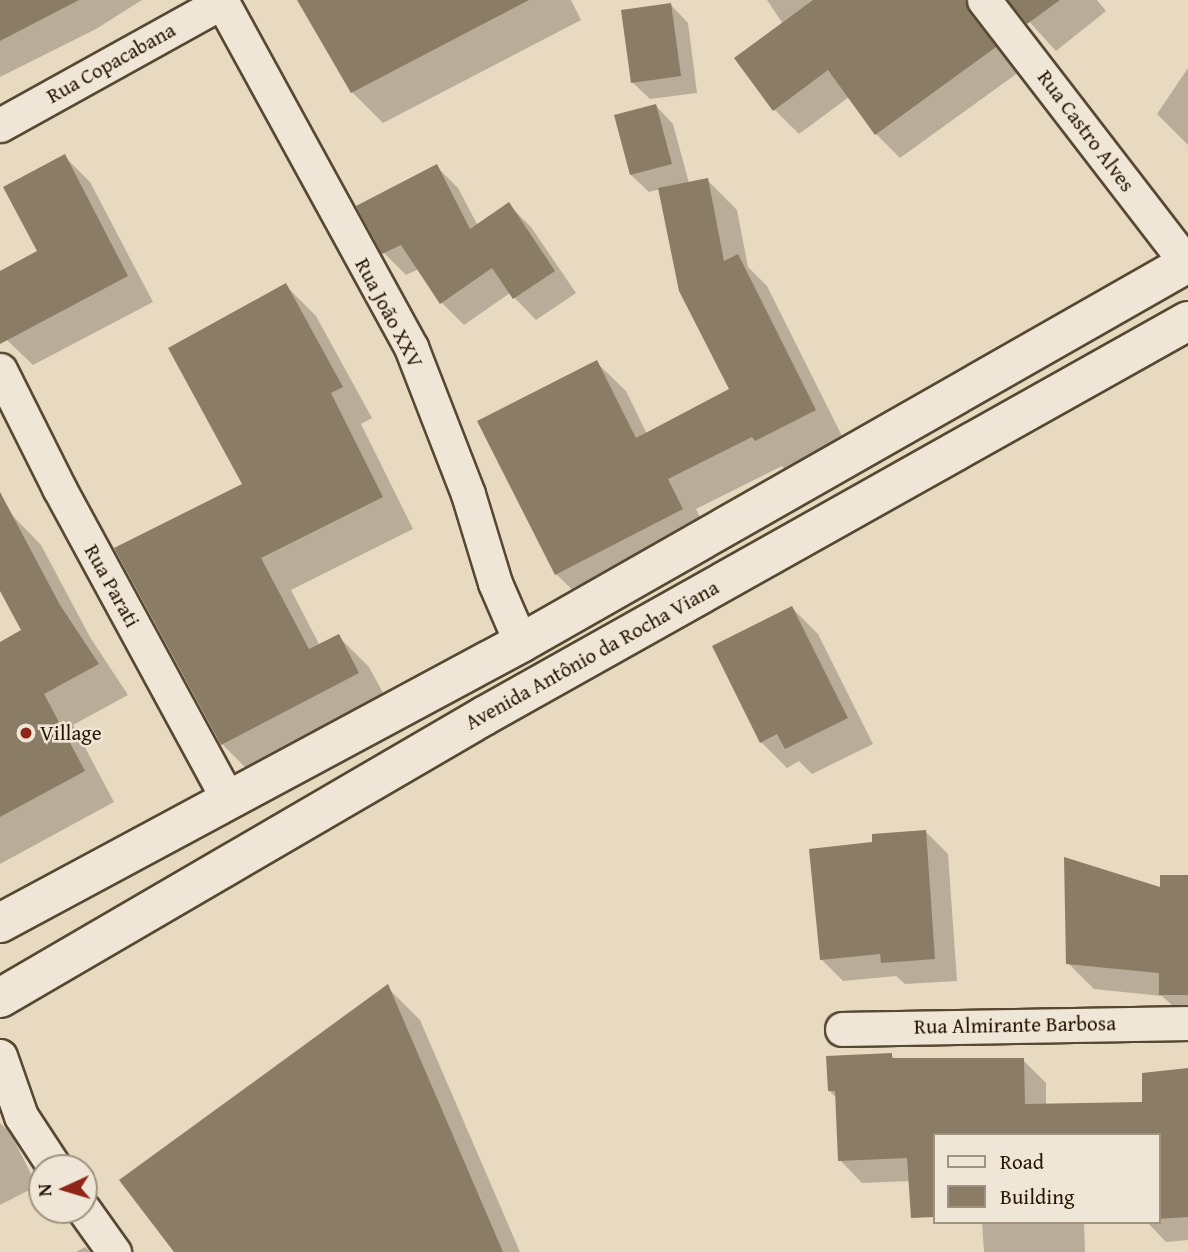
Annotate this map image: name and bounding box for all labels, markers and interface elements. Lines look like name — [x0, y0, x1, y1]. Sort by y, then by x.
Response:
street label: Rua Copacabana — [42, 17, 180, 109]
street label: Rua Castro Alves — [1032, 65, 1140, 197]
street label: Rua João XXV — [350, 254, 428, 372]
street label: Rua Parati — [79, 540, 145, 632]
street label: Avenida Antônio da Rocha Viana — [461, 575, 723, 735]
place label: Village — [40, 720, 102, 746]
marker: Village — [18, 725, 34, 741]
street label: Rua Almirante Barbosa — [914, 1011, 1116, 1039]
legend — [932, 1133, 1160, 1224]
text: Road — [1000, 1146, 1044, 1177]
north arrow — [28, 1154, 98, 1224]
text: Building — [1000, 1181, 1074, 1212]
text: N — [30, 1183, 58, 1198]

